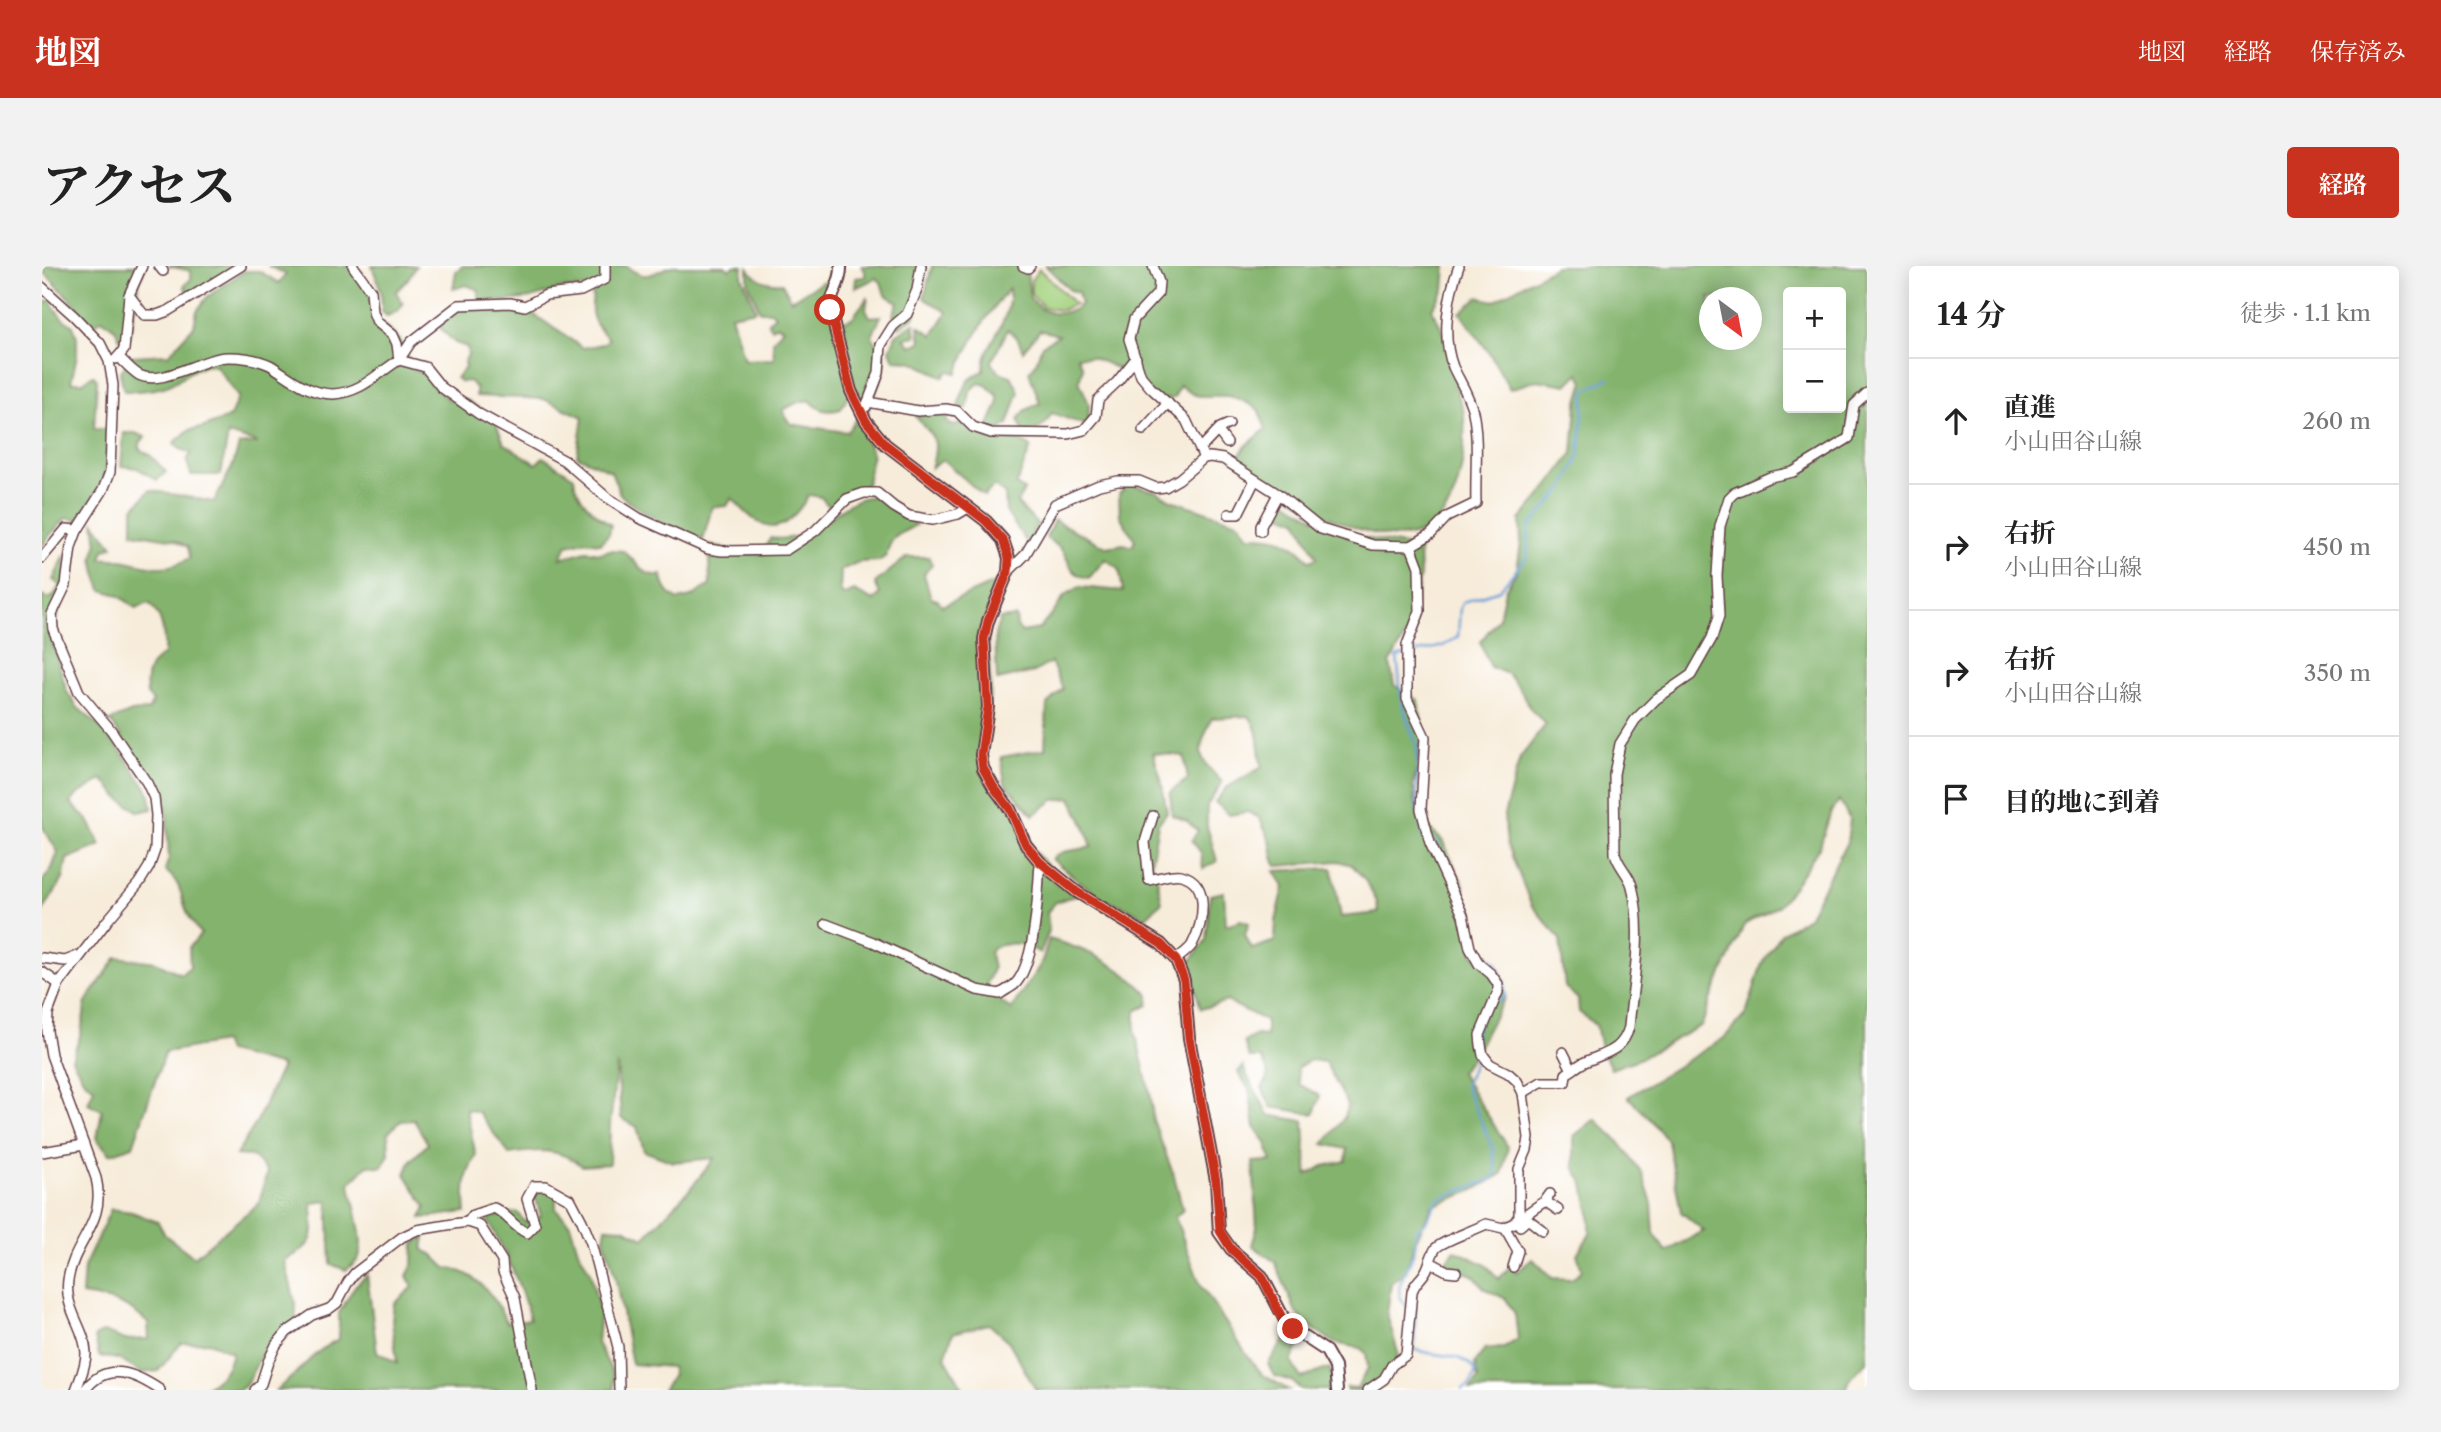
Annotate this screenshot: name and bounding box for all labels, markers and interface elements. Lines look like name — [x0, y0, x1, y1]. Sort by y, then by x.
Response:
text: 地図 — [35, 32, 101, 73]
text: 地図 — [2138, 37, 2186, 66]
text: 経路 — [2224, 37, 2272, 66]
text: 保存済み — [2310, 37, 2406, 66]
button: 経路 — [2287, 147, 2399, 218]
text: アクセス — [42, 155, 237, 216]
north arrow — [1699, 287, 1762, 350]
map controls — [1783, 287, 1846, 413]
button: + — [1783, 287, 1846, 350]
route start — [814, 294, 845, 325]
text: 14 分 — [1937, 296, 2006, 333]
text: 徒歩 · 1.1 km — [2240, 299, 2371, 327]
button: − — [1783, 350, 1846, 413]
text: 直進 — [2004, 391, 2056, 423]
icon: ahead — [1937, 402, 1975, 440]
text: 260 m — [2302, 407, 2371, 435]
text: 小山田谷山線 — [2004, 427, 2142, 455]
text: 右折 — [2004, 517, 2056, 549]
icon: right — [1937, 528, 1975, 566]
text: 450 m — [2303, 533, 2371, 561]
text: 小山田谷山線 — [2004, 553, 2142, 581]
text: 右折 — [2004, 643, 2056, 675]
icon: right — [1937, 654, 1975, 692]
text: 350 m — [2304, 659, 2371, 687]
text: 小山田谷山線 — [2004, 679, 2142, 707]
icon: arrive — [1937, 780, 1975, 818]
text: 目的地に到着 — [2004, 786, 2160, 818]
route end — [1277, 1313, 1308, 1344]

